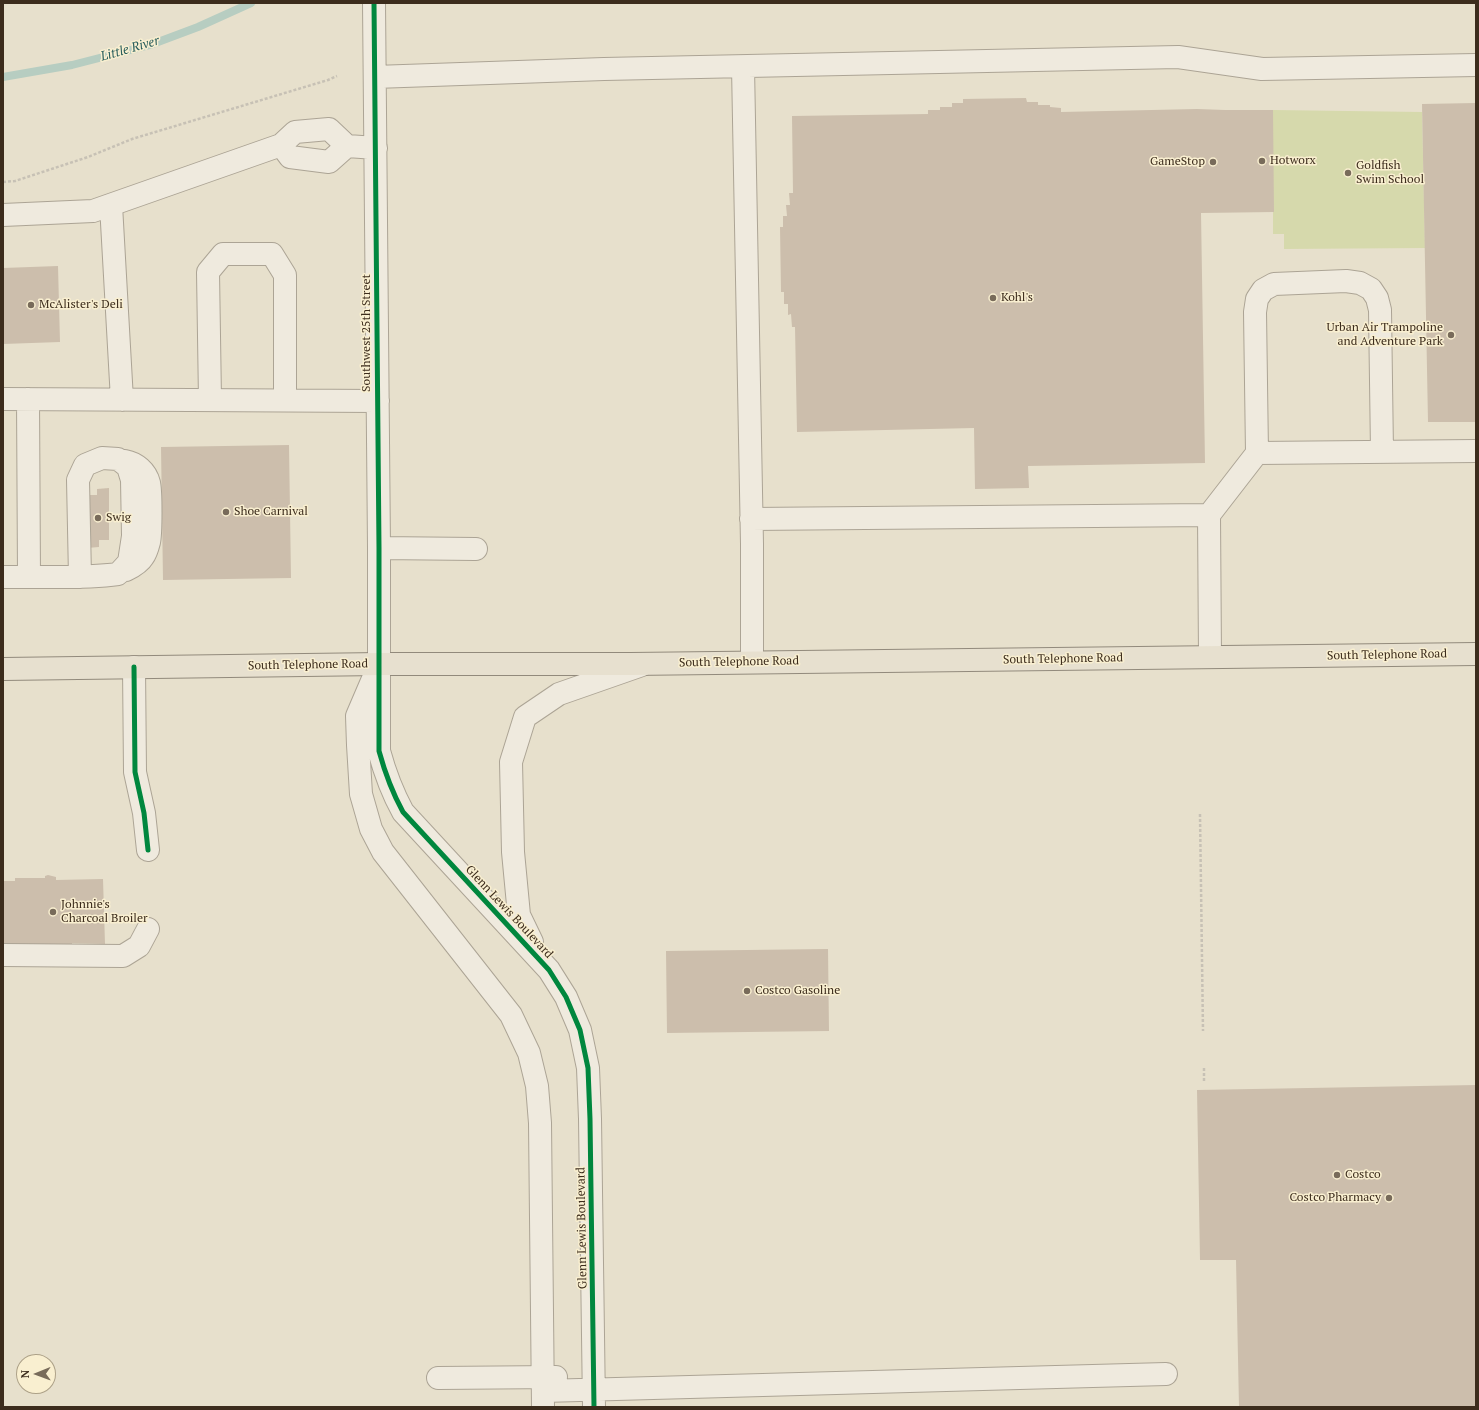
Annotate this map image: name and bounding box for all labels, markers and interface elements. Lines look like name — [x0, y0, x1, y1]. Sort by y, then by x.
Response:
water label: Little River — [99, 33, 161, 65]
place label: Hotworx — [1270, 154, 1316, 168]
place label: GameStop — [1150, 155, 1205, 169]
marker: Hotworx — [1257, 156, 1267, 166]
marker: GameStop — [1208, 157, 1218, 167]
place label: Goldfish Swim School — [1356, 159, 1424, 187]
marker: Goldfish Swim School — [1343, 168, 1353, 178]
street label: Southwest 25th Street — [360, 274, 374, 392]
place label: Kohl's — [1001, 291, 1033, 305]
marker: Kohl's — [988, 293, 998, 303]
place label: McAlister's Deli — [39, 298, 123, 312]
marker: McAlister's Deli — [26, 300, 36, 310]
place label: Urban Air Trampoline and Adventure Park — [1326, 321, 1443, 349]
marker: Urban Air Trampoline and Adventure Park — [1446, 330, 1456, 340]
place label: Shoe Carnival — [234, 505, 308, 519]
marker: Shoe Carnival — [221, 507, 231, 517]
place label: Swig — [106, 511, 131, 525]
marker: Swig — [93, 513, 103, 523]
street label: South Telephone Road — [1327, 647, 1447, 663]
street label: South Telephone Road — [1003, 651, 1123, 667]
street label: South Telephone Road — [679, 654, 799, 670]
street label: South Telephone Road — [248, 657, 368, 673]
street label: Glenn Lewis Boulevard — [462, 863, 556, 961]
place label: Johnnie's Charcoal Broiler — [61, 898, 148, 926]
marker: Johnnie's Charcoal Broiler — [48, 907, 58, 917]
place label: Costco Gasoline — [755, 984, 840, 998]
marker: Costco Gasoline — [742, 986, 752, 996]
street label: Glenn Lewis Boulevard — [574, 1167, 590, 1289]
place label: Costco — [1345, 1168, 1381, 1182]
marker: Costco — [1332, 1170, 1342, 1180]
place label: Costco Pharmacy — [1289, 1191, 1381, 1205]
marker: Costco Pharmacy — [1384, 1193, 1394, 1203]
north arrow — [16, 1354, 56, 1394]
text: N — [18, 1370, 32, 1378]

